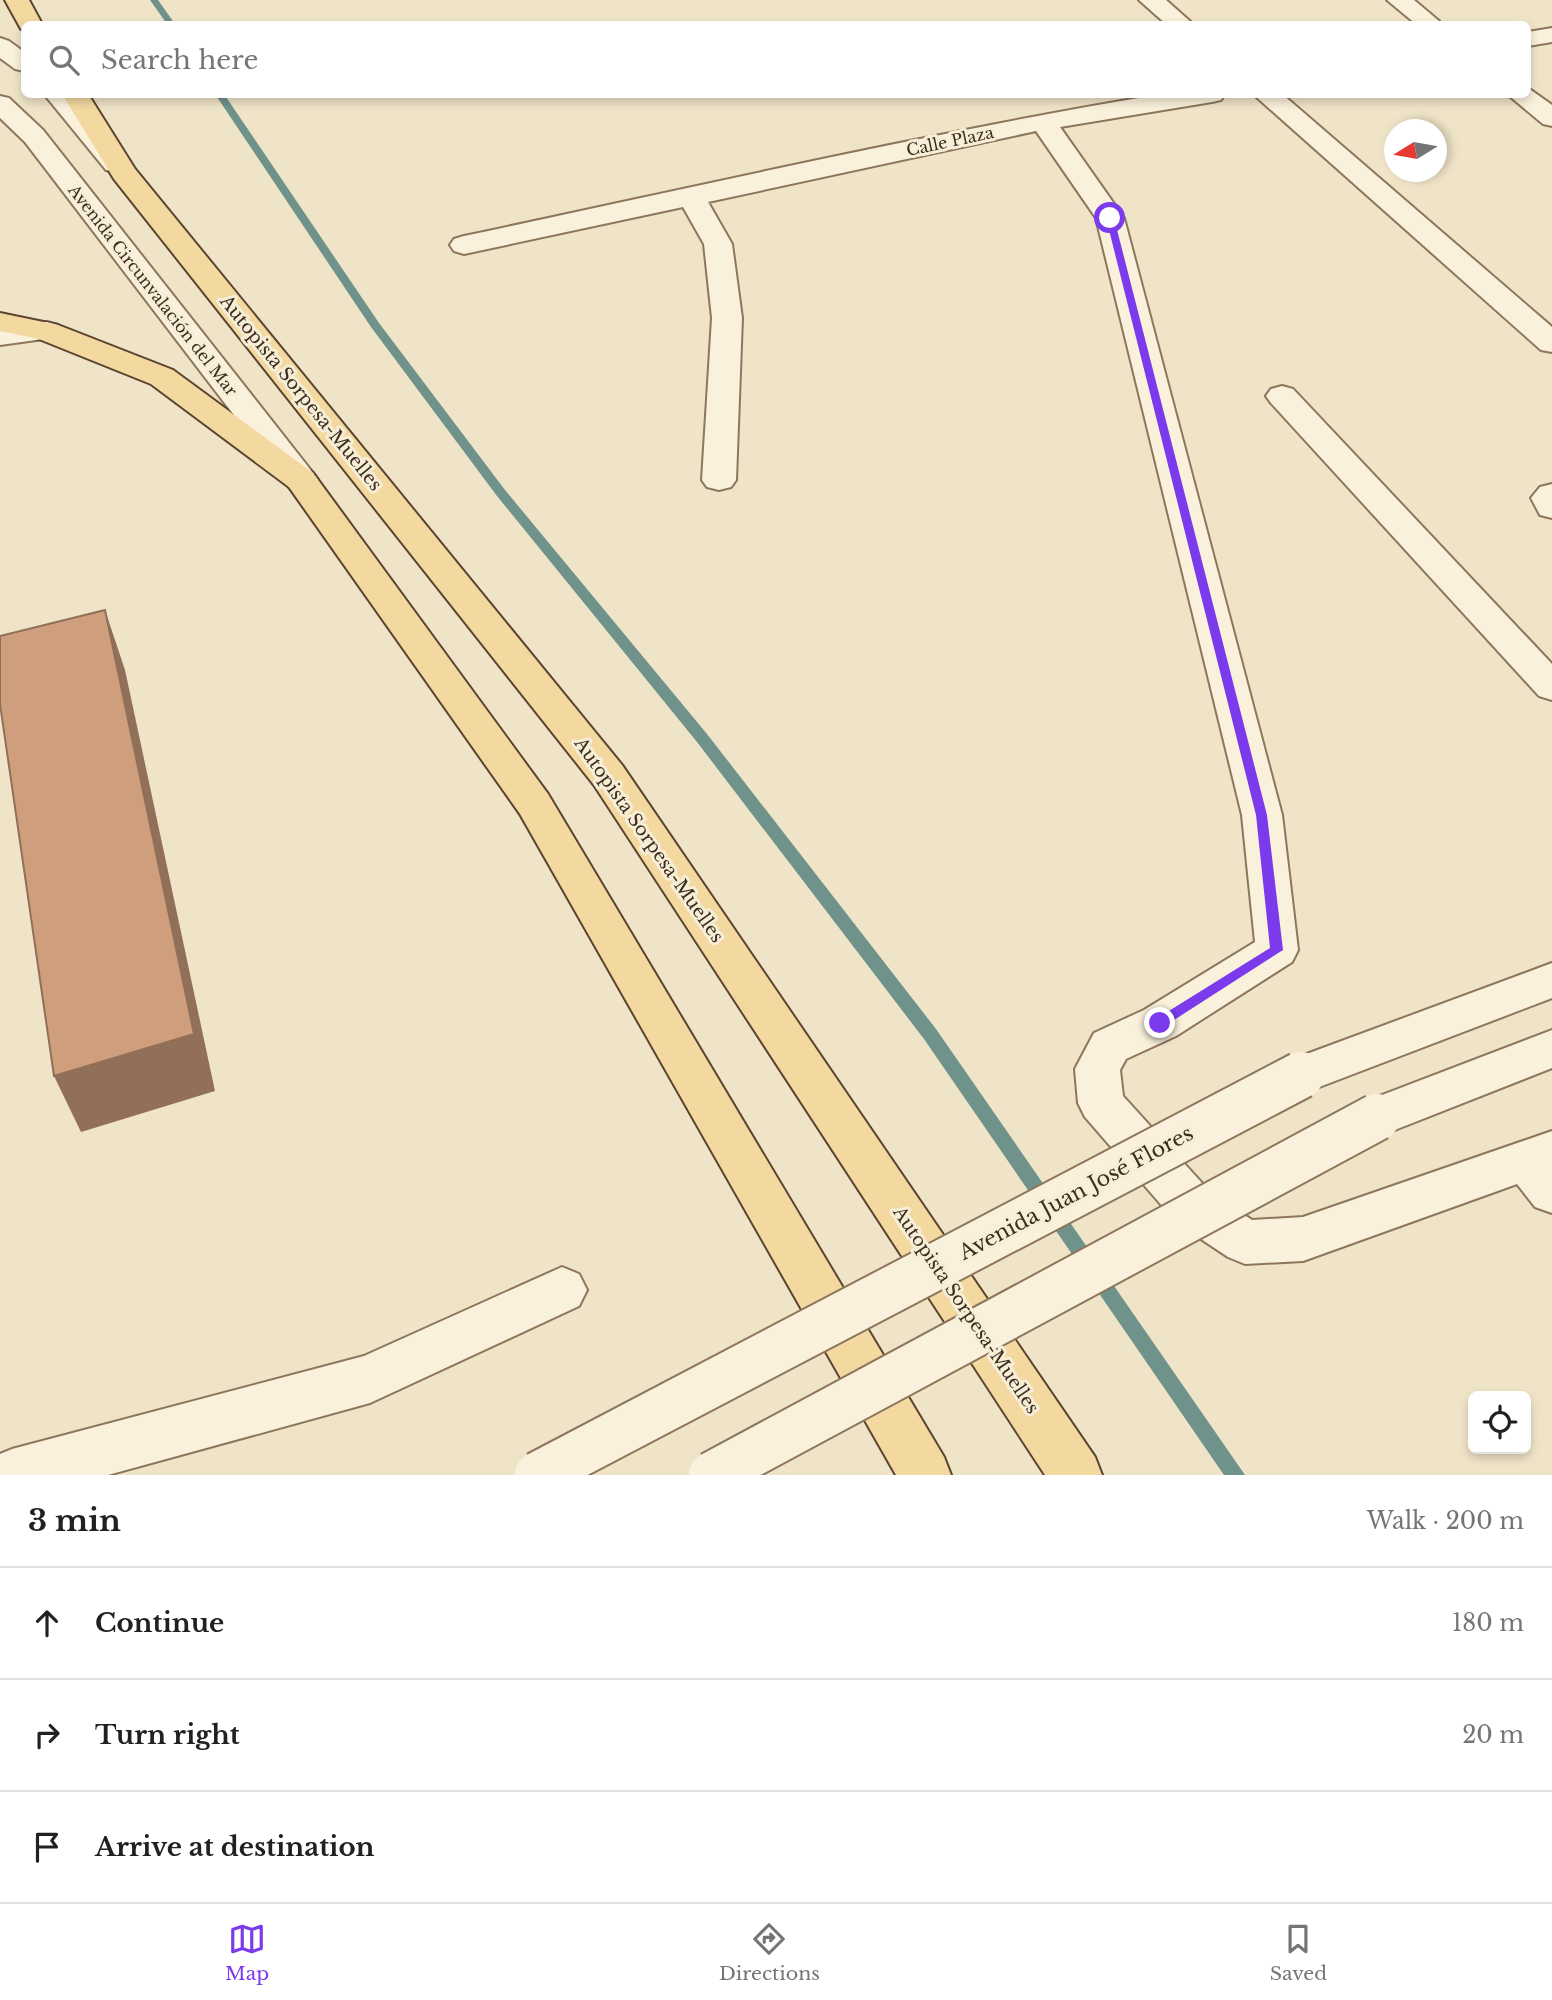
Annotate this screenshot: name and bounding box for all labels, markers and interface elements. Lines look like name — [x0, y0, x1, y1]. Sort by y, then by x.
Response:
search box — [21, 21, 1531, 98]
icon: search — [45, 41, 83, 79]
text: Search here — [101, 44, 258, 76]
north arrow — [1384, 119, 1447, 182]
street label: Calle Plaza — [905, 122, 996, 160]
street label: Avenida Circunvalación del Mar — [64, 180, 242, 400]
route start — [1094, 202, 1125, 233]
street label: Autopista Sorpesa-Muelles — [215, 290, 387, 495]
street label: Autopista Sorpesa-Muelles — [569, 732, 728, 947]
route end — [1144, 1007, 1175, 1038]
street label: Avenida Juan José Flores — [953, 1120, 1198, 1266]
street label: Autopista Sorpesa-Muelles — [888, 1201, 1044, 1418]
map controls — [1468, 1391, 1531, 1454]
button: locate — [1468, 1391, 1531, 1454]
text: 3 min — [28, 1502, 121, 1539]
text: Walk · 200 m — [1367, 1507, 1524, 1535]
icon: ahead — [28, 1604, 66, 1642]
text: Continue — [95, 1607, 224, 1639]
text: 180 m — [1452, 1609, 1524, 1637]
icon: right — [28, 1716, 66, 1754]
text: Turn right — [95, 1719, 240, 1751]
text: 20 m — [1462, 1721, 1524, 1749]
icon: arrive — [28, 1828, 66, 1866]
text: Arrive at destination — [95, 1831, 375, 1863]
tab: Map — [225, 1920, 269, 1985]
tab: Directions — [719, 1920, 820, 1985]
tab: Saved — [1270, 1920, 1327, 1985]

